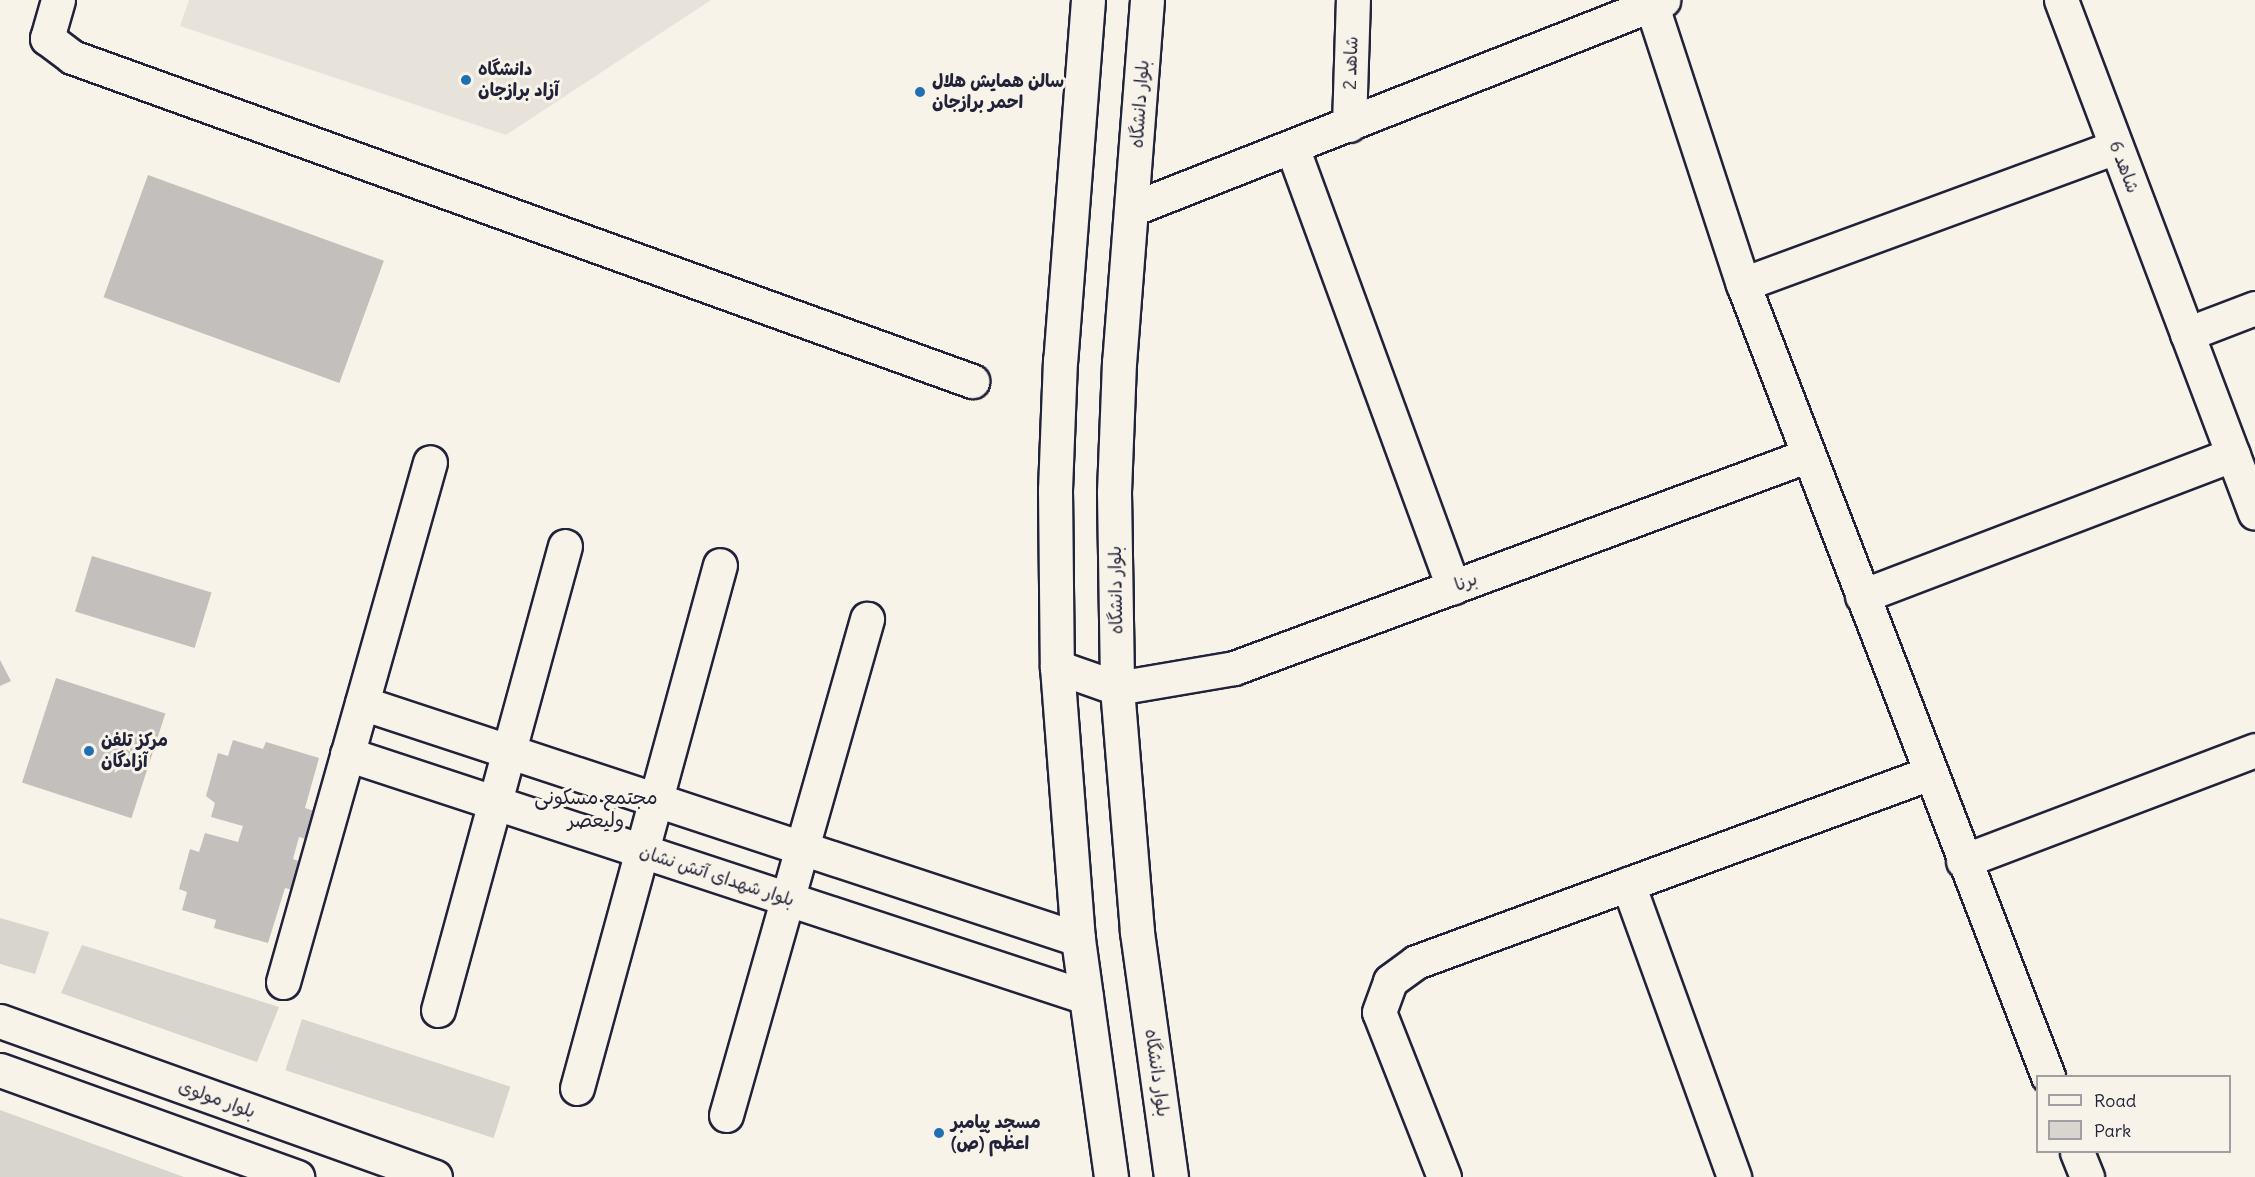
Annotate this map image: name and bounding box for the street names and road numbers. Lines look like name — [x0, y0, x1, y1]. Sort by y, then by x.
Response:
street label: شاهد 2 — [1339, 36, 1363, 90]
street label: بلوار دانشگاه — [1126, 59, 1154, 149]
street label: شاهد 6 — [2104, 138, 2144, 196]
street label: بلوار دانشگاه — [1104, 546, 1128, 634]
street label: برنا — [1452, 568, 1480, 596]
street label: بلوار شهدای آتش نشان — [637, 841, 797, 911]
street label: بلوار دانشگاه — [1140, 1028, 1174, 1118]
street label: بلوار مولوی — [176, 1075, 258, 1123]

